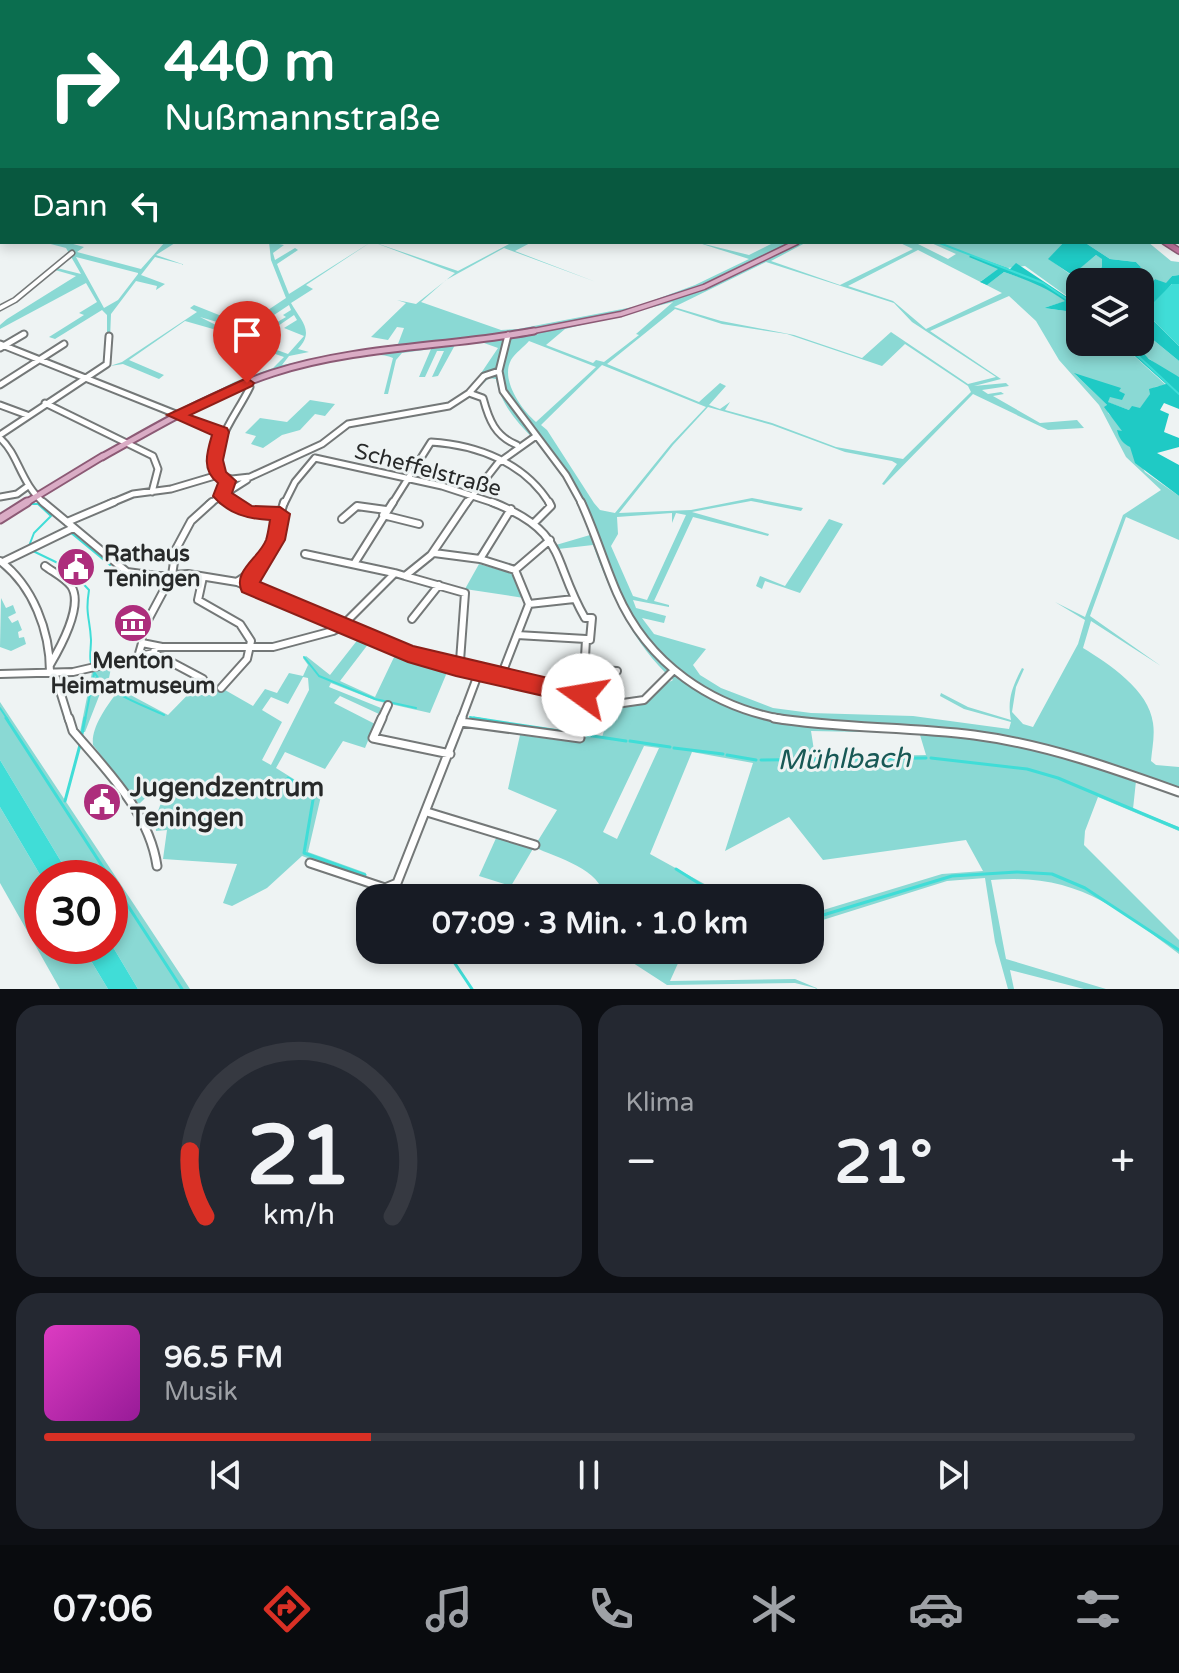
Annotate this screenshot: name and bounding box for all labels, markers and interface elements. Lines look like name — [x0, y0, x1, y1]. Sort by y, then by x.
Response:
text: 440 m — [164, 29, 335, 96]
icon: right — [32, 32, 136, 136]
text: Nußmannstraße — [164, 97, 441, 140]
icon: left — [124, 184, 168, 228]
text: Dann — [32, 188, 108, 225]
map controls — [1066, 268, 1154, 356]
button: layers — [1066, 268, 1154, 356]
pin — [213, 301, 281, 383]
icon: arrive — [225, 313, 269, 357]
street label: Scheffelstraße — [352, 438, 504, 502]
place label: Rathaus Teningen — [103, 541, 200, 592]
public building icon: Rathaus Teningen — [55, 546, 97, 588]
museum icon: Menton Heimatmuseum — [112, 602, 154, 644]
place label: Menton Heimatmuseum — [50, 648, 216, 699]
position arrow — [541, 653, 625, 737]
water label: Mühlbach — [777, 741, 912, 777]
place label: Jugendzentrum Teningen — [129, 772, 324, 833]
public building icon: Jugendzentrum Teningen — [81, 781, 123, 823]
speed limit sign: 30 — [24, 860, 128, 964]
text: 07:09 · 3 Min. · 1.0 km — [432, 905, 748, 942]
text: Klima — [626, 1087, 694, 1118]
text: 21 — [247, 1107, 351, 1207]
text: 21° — [835, 1127, 933, 1199]
text: − — [626, 1136, 657, 1189]
text: + — [1110, 1136, 1135, 1189]
text: km/h — [263, 1198, 335, 1232]
text: 96.5 FM — [164, 1339, 283, 1376]
text: Musik — [164, 1376, 238, 1407]
icon: previous — [204, 1453, 248, 1497]
icon: pause — [567, 1453, 611, 1497]
icon: next — [931, 1453, 975, 1497]
icon: directions — [259, 1581, 315, 1637]
icon: music — [421, 1581, 477, 1637]
icon: phone — [583, 1581, 639, 1637]
icon: climate — [746, 1581, 802, 1637]
icon: car — [908, 1581, 964, 1637]
icon: filters — [1070, 1581, 1126, 1637]
text: 07:06 — [53, 1588, 153, 1631]

